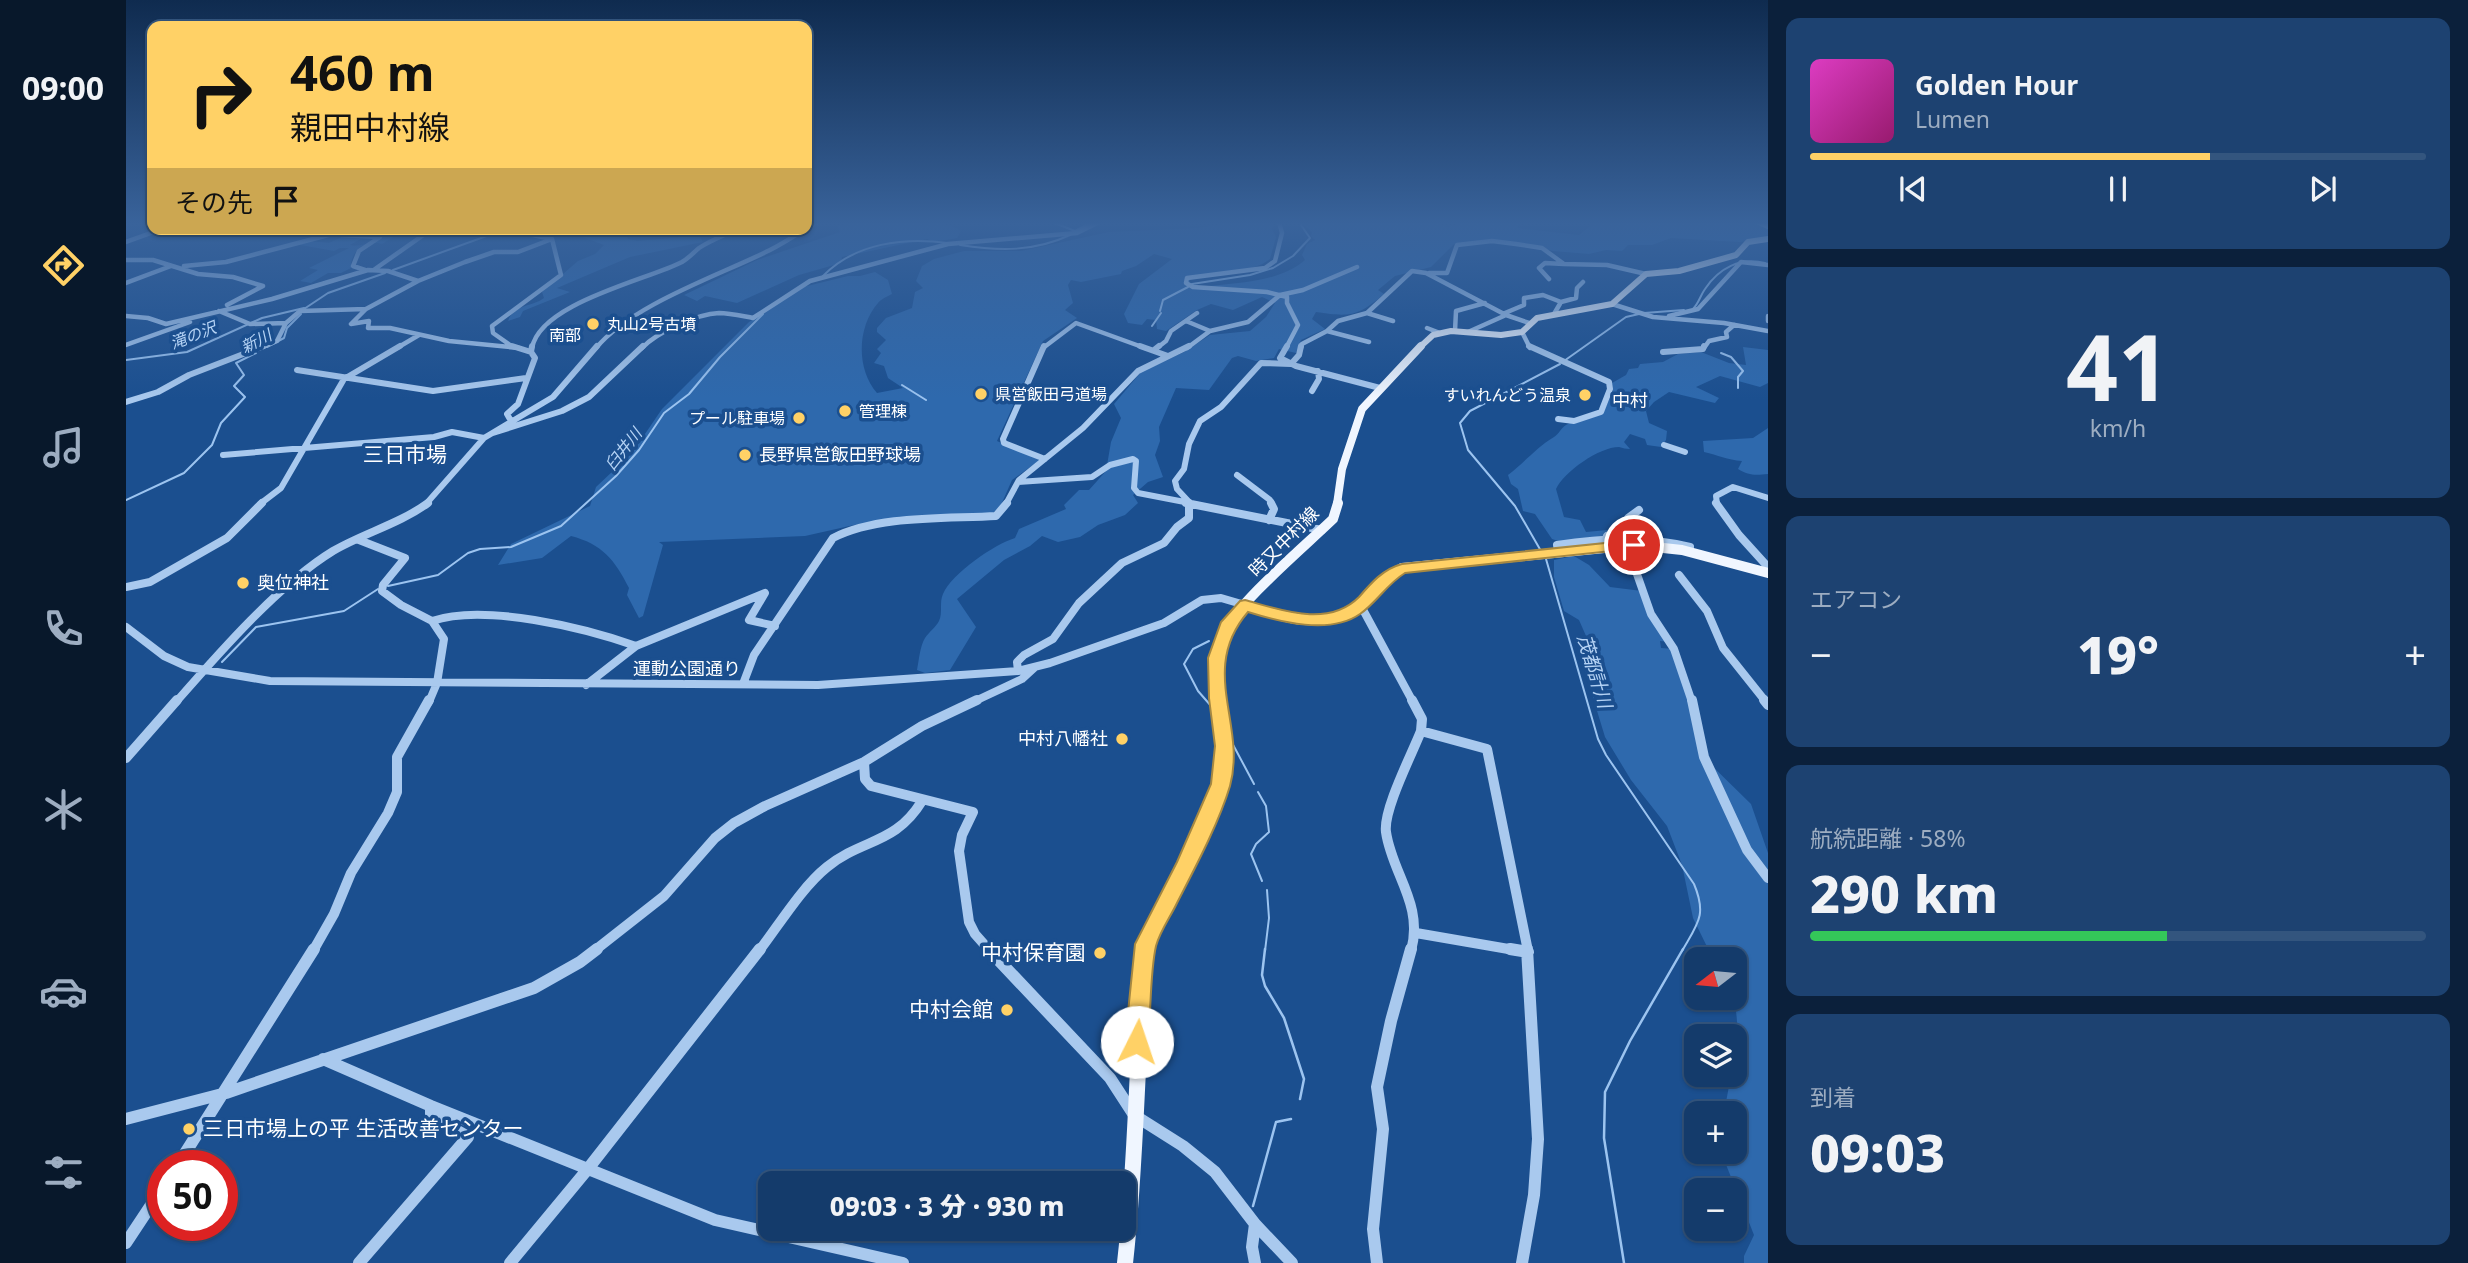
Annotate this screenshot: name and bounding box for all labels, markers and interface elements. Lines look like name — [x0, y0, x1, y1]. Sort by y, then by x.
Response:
text: 460 m — [290, 39, 435, 105]
icon: right — [175, 49, 266, 140]
text: 09:00 — [22, 66, 104, 109]
text: Golden Hour — [1915, 67, 2078, 103]
text: Lumen — [1915, 103, 1990, 135]
text: 親田中村線 — [290, 105, 450, 148]
icon: previous — [1894, 170, 1932, 208]
icon: pause — [2099, 170, 2137, 208]
icon: next — [2304, 170, 2342, 208]
icon: arrive — [267, 182, 305, 220]
text: その先 — [175, 184, 253, 220]
icon: directions — [39, 241, 88, 290]
text: 41 — [2066, 304, 2170, 428]
place label: 丸山2号古墳 — [607, 313, 696, 335]
water label: 滝の沢 — [167, 315, 221, 354]
marker: 丸山2号古墳 — [585, 316, 601, 332]
water label: 新川 — [237, 323, 277, 358]
district label: 南部 — [549, 324, 581, 346]
place label: 県営飯田弓道場 — [995, 383, 1107, 405]
place label: すいれんどう温泉 — [1443, 384, 1571, 406]
marker: 県営飯田弓道場 — [973, 386, 989, 402]
marker: すいれんどう温泉 — [1577, 387, 1593, 403]
district label: 中村 — [1612, 388, 1648, 412]
place label: 管理棟 — [859, 400, 907, 422]
marker: 管理棟 — [837, 403, 853, 419]
place label: プール駐車場 — [689, 407, 785, 429]
marker: プール駐車場 — [791, 410, 807, 426]
text: km/h — [2090, 412, 2146, 444]
water label: 臼井川 — [600, 422, 648, 475]
icon: music — [39, 423, 88, 472]
district label: 三日市場 — [363, 440, 447, 468]
place label: 長野県営飯田野球場 — [759, 442, 921, 466]
marker: 長野県営飯田野球場 — [737, 447, 753, 463]
street label: 時又中村線 — [1243, 501, 1324, 582]
pin — [1604, 515, 1664, 575]
icon: arrive — [1615, 526, 1653, 564]
place label: 奥位神社 — [257, 570, 329, 594]
marker: 奥位神社 — [235, 575, 251, 591]
text: エアコン — [1810, 583, 1902, 615]
icon: phone — [39, 604, 88, 653]
text: 19° — [2077, 618, 2159, 689]
text: − — [1810, 628, 1832, 680]
text: + — [2404, 628, 2426, 680]
water label: 茂都計川 — [1571, 631, 1619, 713]
street label: 運動公園通り — [633, 656, 741, 680]
place label: 中村八幡社 — [1018, 726, 1108, 750]
marker: 中村八幡社 — [1114, 731, 1130, 747]
icon: climate — [39, 785, 88, 834]
text: 航続距離 · 58% — [1810, 822, 1966, 854]
text: 290 km — [1810, 857, 1998, 928]
place label: 中村保育園 — [981, 938, 1086, 966]
marker: 中村保育園 — [1092, 945, 1108, 961]
north arrow — [1684, 947, 1746, 1010]
map controls — [1684, 947, 1747, 1241]
icon: car — [39, 967, 88, 1016]
place label: 中村会館 — [909, 995, 993, 1023]
marker: 中村会館 — [999, 1002, 1015, 1018]
position arrow — [1100, 1005, 1174, 1079]
button: layers — [1684, 1024, 1747, 1087]
text: 到着 — [1810, 1081, 1856, 1113]
button: + — [1684, 1101, 1747, 1164]
place label: 三日市場上の平 生活改善センター — [203, 1114, 523, 1142]
text: 09:03 — [1810, 1116, 1945, 1187]
marker: 三日市場上の平 生活改善センター — [181, 1121, 197, 1137]
icon: filters — [39, 1148, 88, 1197]
speed limit sign: 50 — [147, 1150, 238, 1241]
button: − — [1684, 1178, 1747, 1241]
text: 09:03 · 3 分 · 930 m — [830, 1188, 1064, 1224]

